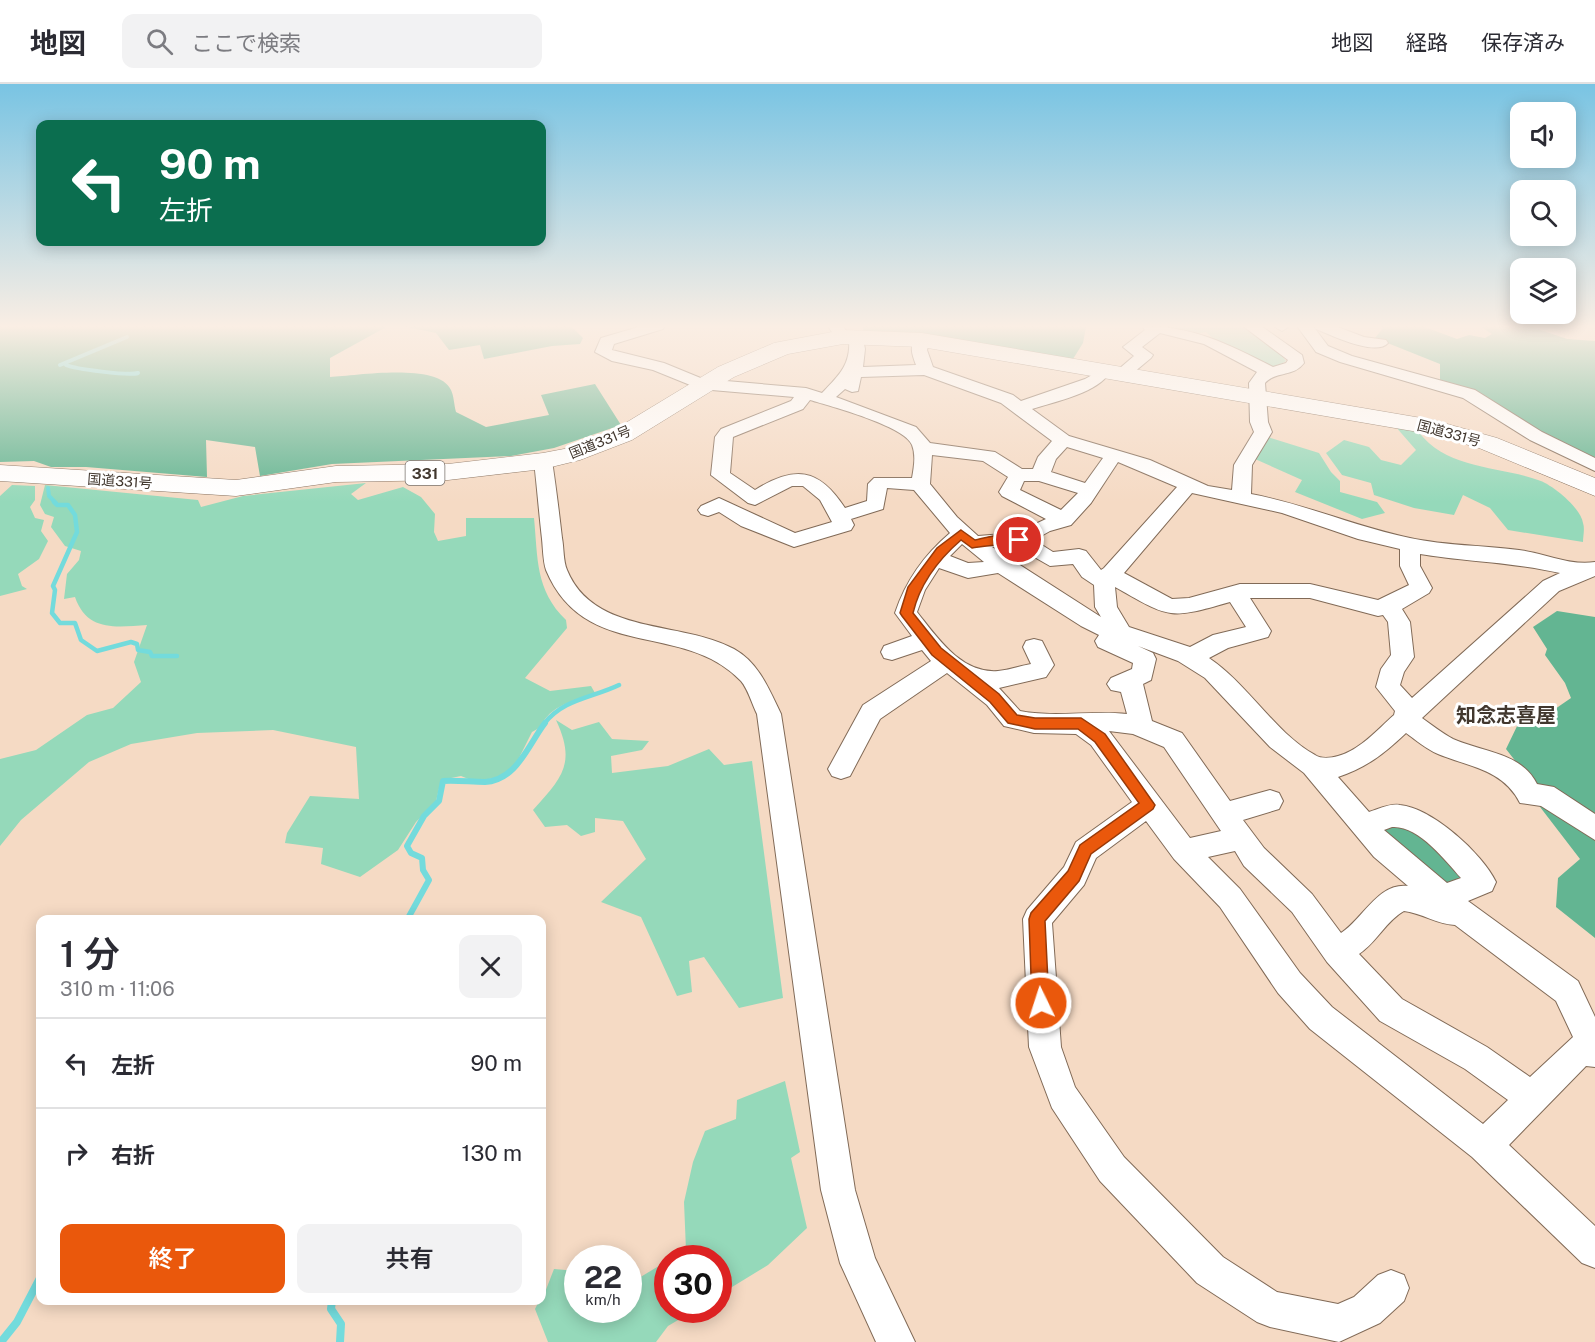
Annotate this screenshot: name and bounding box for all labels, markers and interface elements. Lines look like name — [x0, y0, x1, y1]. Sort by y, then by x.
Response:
search box — [122, 14, 542, 68]
icon: search — [143, 25, 176, 58]
text: 地図 — [30, 26, 86, 59]
text: ここで検索 — [191, 30, 301, 56]
text: 地図 — [1331, 30, 1373, 55]
text: 経路 — [1406, 30, 1448, 55]
text: 保存済み — [1481, 30, 1565, 55]
map controls — [1510, 102, 1576, 324]
button: sound — [1510, 102, 1576, 168]
text: 90 m — [159, 139, 261, 188]
icon: left — [60, 144, 138, 222]
button: search — [1510, 180, 1576, 246]
text: 左折 — [159, 194, 213, 226]
button: layers — [1510, 258, 1576, 324]
street label: 国道331号 — [1415, 417, 1483, 449]
street label: 国道331号 — [567, 422, 633, 462]
road number: 331 — [406, 461, 444, 485]
street label: 国道331号 — [87, 471, 153, 491]
pin — [993, 514, 1044, 565]
icon: arrive — [1002, 523, 1035, 556]
district label: 知念志喜屋 — [1456, 703, 1556, 727]
text: 1 分 — [60, 933, 119, 975]
button: close — [459, 935, 522, 998]
position arrow — [1009, 971, 1073, 1035]
text: 310 m · 11:06 — [60, 977, 175, 1001]
icon: left — [60, 1047, 93, 1080]
text: 90 m — [471, 1050, 522, 1076]
text: 左折 — [111, 1052, 155, 1078]
icon: right — [60, 1137, 93, 1170]
text: 130 m — [461, 1140, 522, 1166]
text: 右折 — [111, 1142, 155, 1168]
button: 終了 — [60, 1224, 285, 1293]
button: 共有 — [297, 1224, 522, 1293]
speed limit sign: 30 — [654, 1245, 732, 1323]
text: 22 — [584, 1259, 622, 1295]
text: km/h — [585, 1291, 621, 1308]

